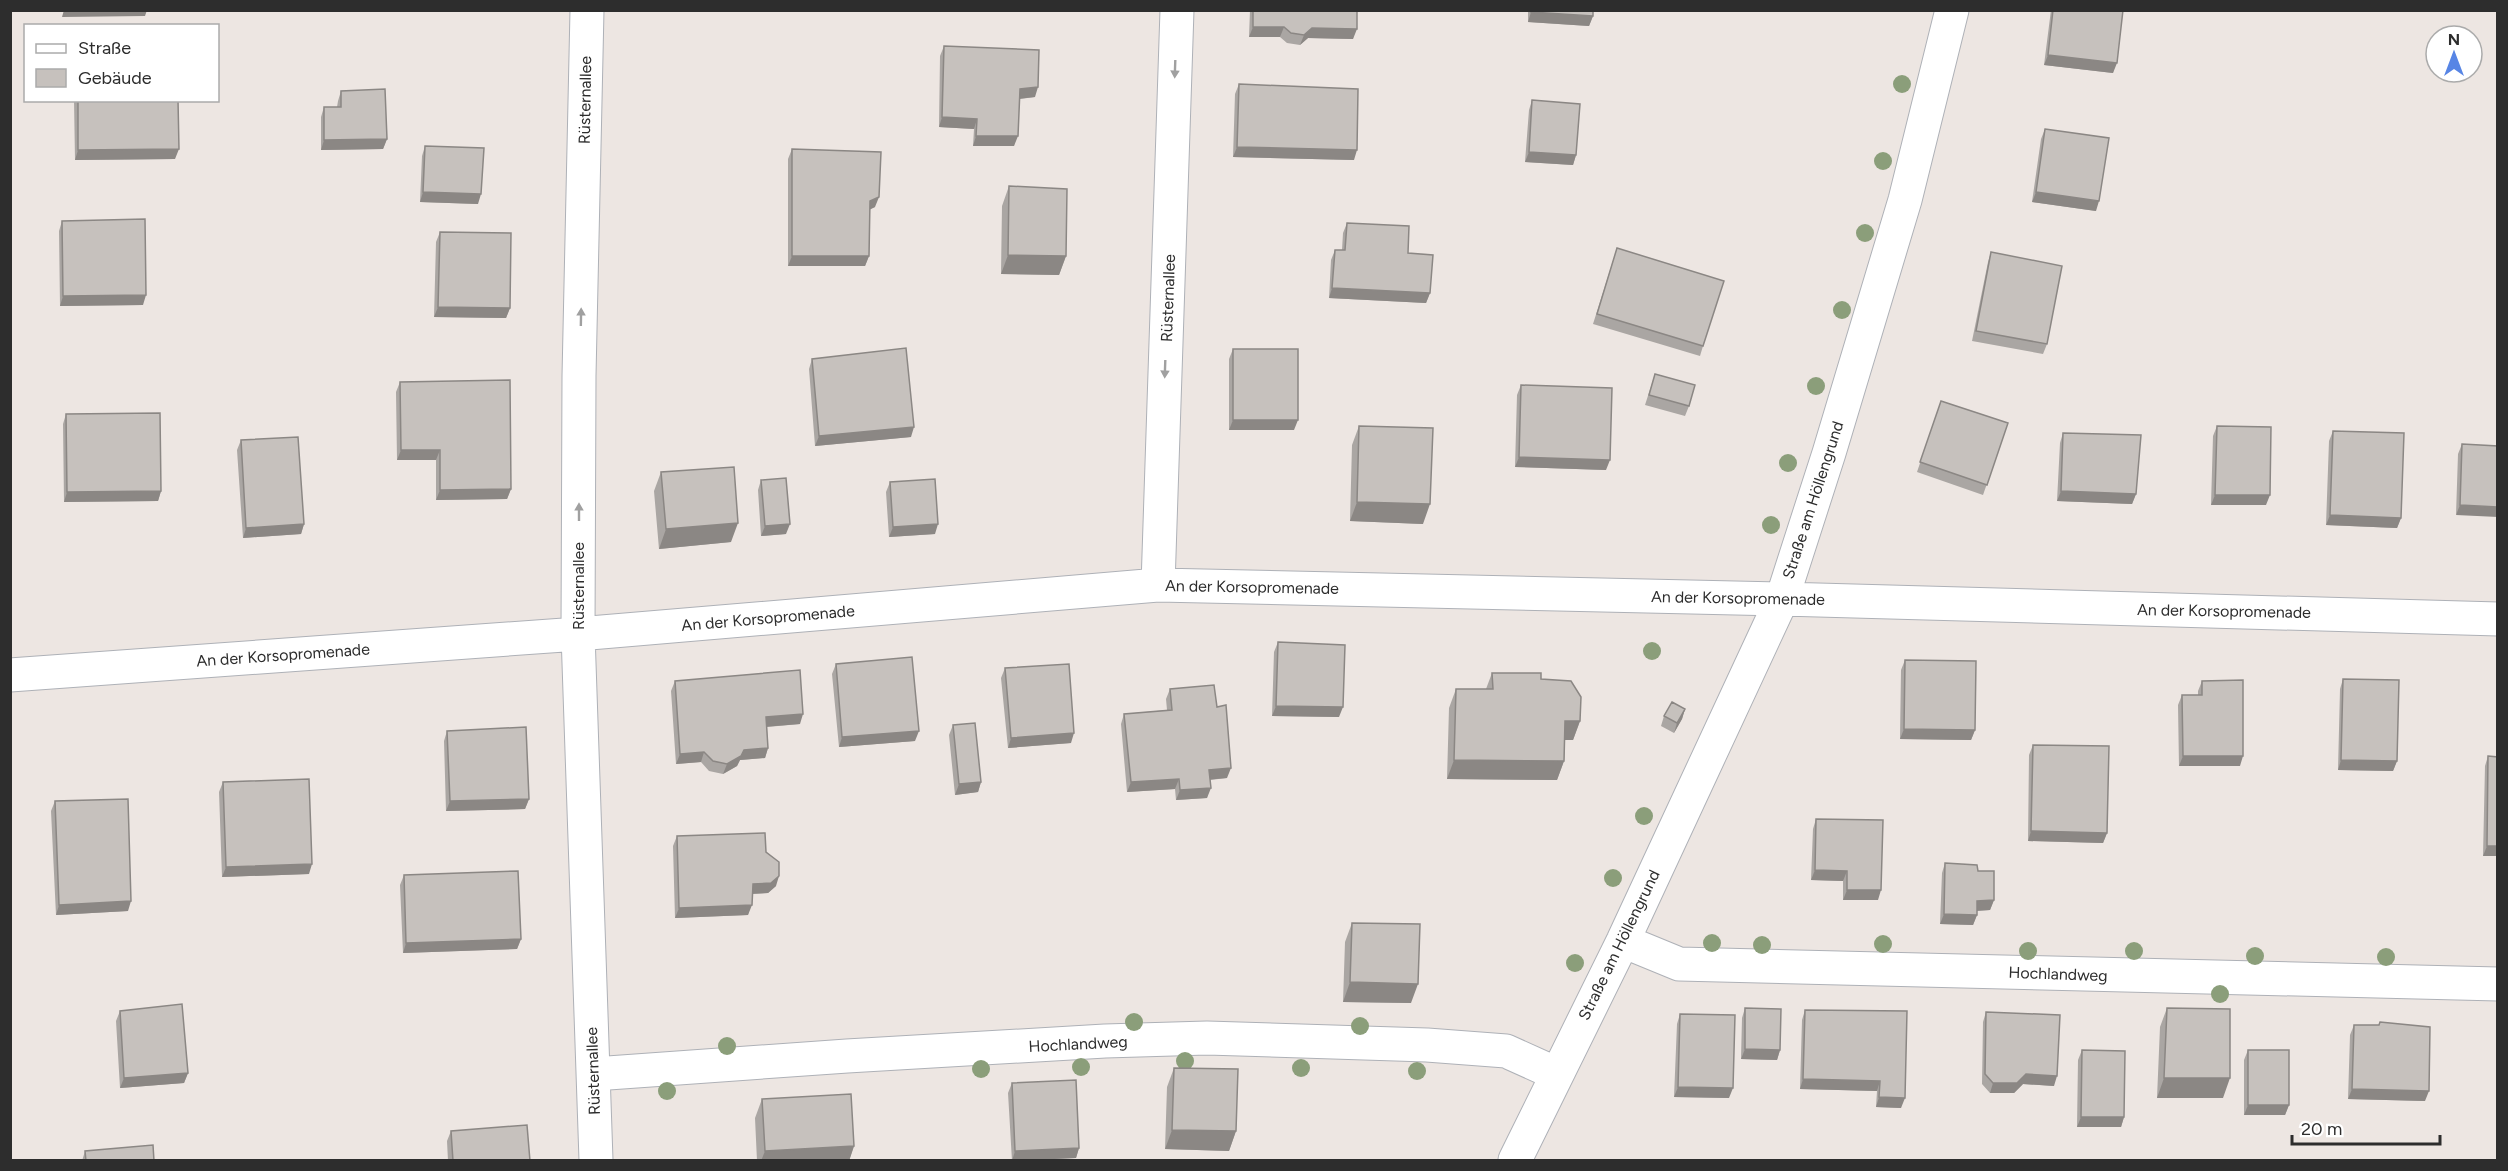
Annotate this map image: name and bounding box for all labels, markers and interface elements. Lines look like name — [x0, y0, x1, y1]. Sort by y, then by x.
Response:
legend — [24, 24, 219, 102]
north arrow — [2424, 24, 2484, 84]
text: N — [2448, 30, 2460, 49]
text: Straße — [78, 37, 131, 59]
street label: Rüsternallee — [575, 56, 595, 144]
one-way arrow — [1171, 59, 1180, 78]
text: Gebäude — [78, 67, 152, 89]
street label: Rüsternallee — [1157, 253, 1179, 342]
one-way arrow — [576, 308, 586, 327]
one-way arrow — [1161, 359, 1170, 378]
street label: Straße am Höllengrund — [1778, 419, 1848, 581]
one-way arrow — [574, 503, 583, 522]
street label: Rüsternallee — [569, 542, 588, 630]
street label: An der Korsopromenade — [1165, 576, 1339, 598]
street label: An der Korsopromenade — [1651, 587, 1825, 609]
street label: An der Korsopromenade — [2137, 600, 2311, 622]
street label: An der Korsopromenade — [681, 601, 856, 635]
street label: An der Korsopromenade — [196, 639, 371, 671]
street label: Straße am Höllengrund — [1574, 867, 1664, 1023]
street label: Hochlandweg — [2008, 963, 2108, 985]
street label: Rüsternallee — [582, 1026, 604, 1115]
street label: Hochlandweg — [1028, 1032, 1128, 1056]
scale bar — [2292, 1108, 2440, 1146]
text: 20 m — [2301, 1118, 2342, 1140]

